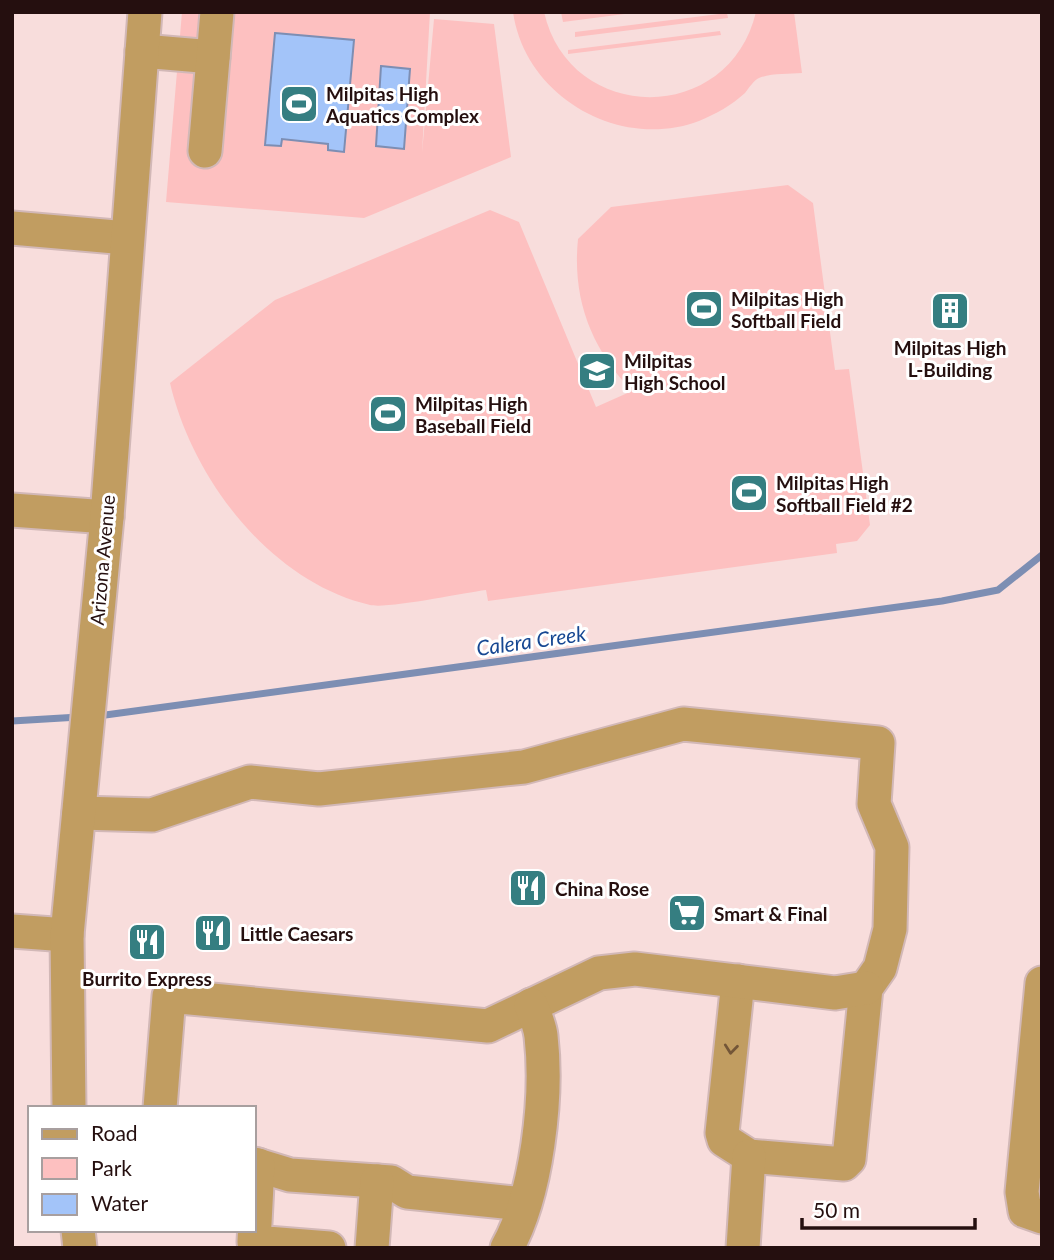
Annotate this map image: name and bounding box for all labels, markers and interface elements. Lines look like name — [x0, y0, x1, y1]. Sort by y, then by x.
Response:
place label: Milpitas High Aquatics Complex — [325, 82, 479, 127]
sports icon: Milpitas High Aquatics Complex — [278, 83, 320, 125]
place label: Milpitas High Softball Field — [731, 287, 844, 332]
sports icon: Milpitas High Softball Field — [683, 288, 725, 330]
building icon: Milpitas High L-Building — [929, 290, 971, 332]
place label: Milpitas High L-Building — [894, 336, 1006, 381]
place label: Milpitas High School — [624, 349, 726, 394]
school or university icon: Milpitas High School — [576, 350, 618, 392]
place label: Milpitas High Baseball Field — [415, 392, 531, 437]
sports icon: Milpitas High Baseball Field — [367, 393, 409, 435]
place label: Milpitas High Softball Field #2 — [776, 471, 913, 516]
sports icon: Milpitas High Softball Field #2 — [728, 472, 770, 514]
street label: Arizona Avenue — [85, 494, 119, 626]
water label: Calera Creek — [475, 620, 588, 660]
restaurant icon: China Rose — [507, 867, 549, 909]
place label: China Rose — [555, 877, 649, 900]
supermarket icon: Smart & Final — [666, 892, 708, 934]
place label: Smart & Final — [714, 902, 828, 925]
restaurant icon: Little Caesars — [192, 912, 234, 954]
restaurant icon: Burrito Express — [126, 921, 168, 963]
place label: Little Caesars — [240, 922, 353, 945]
place label: Burrito Express — [82, 967, 212, 990]
one-way arrow — [723, 1043, 738, 1055]
legend — [28, 1106, 256, 1232]
text: Road — [91, 1120, 138, 1145]
text: Park — [91, 1155, 132, 1180]
scale bar — [802, 1186, 975, 1230]
text: Water — [91, 1190, 148, 1215]
text: 50 m — [813, 1197, 860, 1222]

